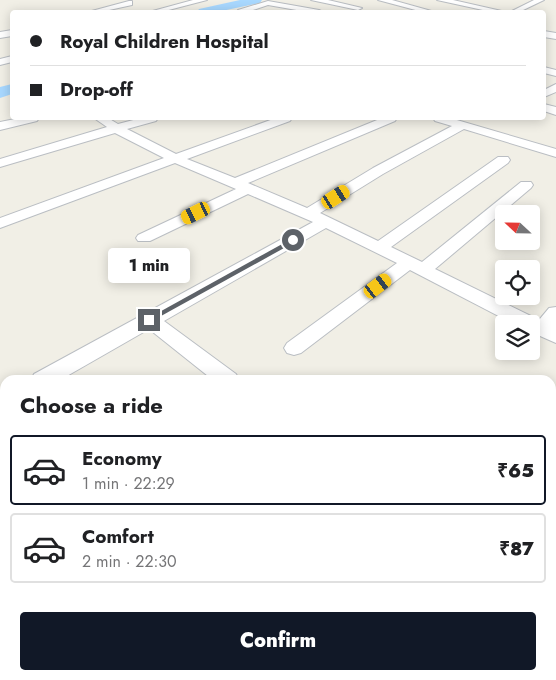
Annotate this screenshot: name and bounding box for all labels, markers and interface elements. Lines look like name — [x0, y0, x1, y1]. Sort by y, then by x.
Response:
text: Royal Children Hospital — [60, 28, 269, 55]
text: Drop-off — [60, 76, 133, 103]
car — [319, 183, 352, 211]
car — [179, 200, 212, 226]
north arrow — [495, 205, 540, 250]
map controls — [495, 205, 540, 360]
route start — [282, 229, 304, 251]
callout: 1 min — [108, 248, 190, 282]
text: 1 min — [129, 254, 169, 277]
button: locate — [495, 260, 540, 305]
car — [361, 271, 394, 301]
route end — [138, 309, 160, 331]
button: layers — [495, 315, 540, 360]
text: Choose a ride — [20, 389, 163, 421]
text: Economy — [82, 445, 162, 472]
icon: car — [22, 448, 67, 493]
text: ₹65 — [497, 457, 534, 484]
text: 1 min · 22:29 — [82, 472, 175, 495]
text: Comfort — [82, 523, 154, 550]
icon: car — [22, 526, 67, 571]
text: ₹87 — [499, 535, 534, 562]
text: 2 min · 22:30 — [82, 550, 177, 573]
button: Confirm — [20, 612, 536, 670]

